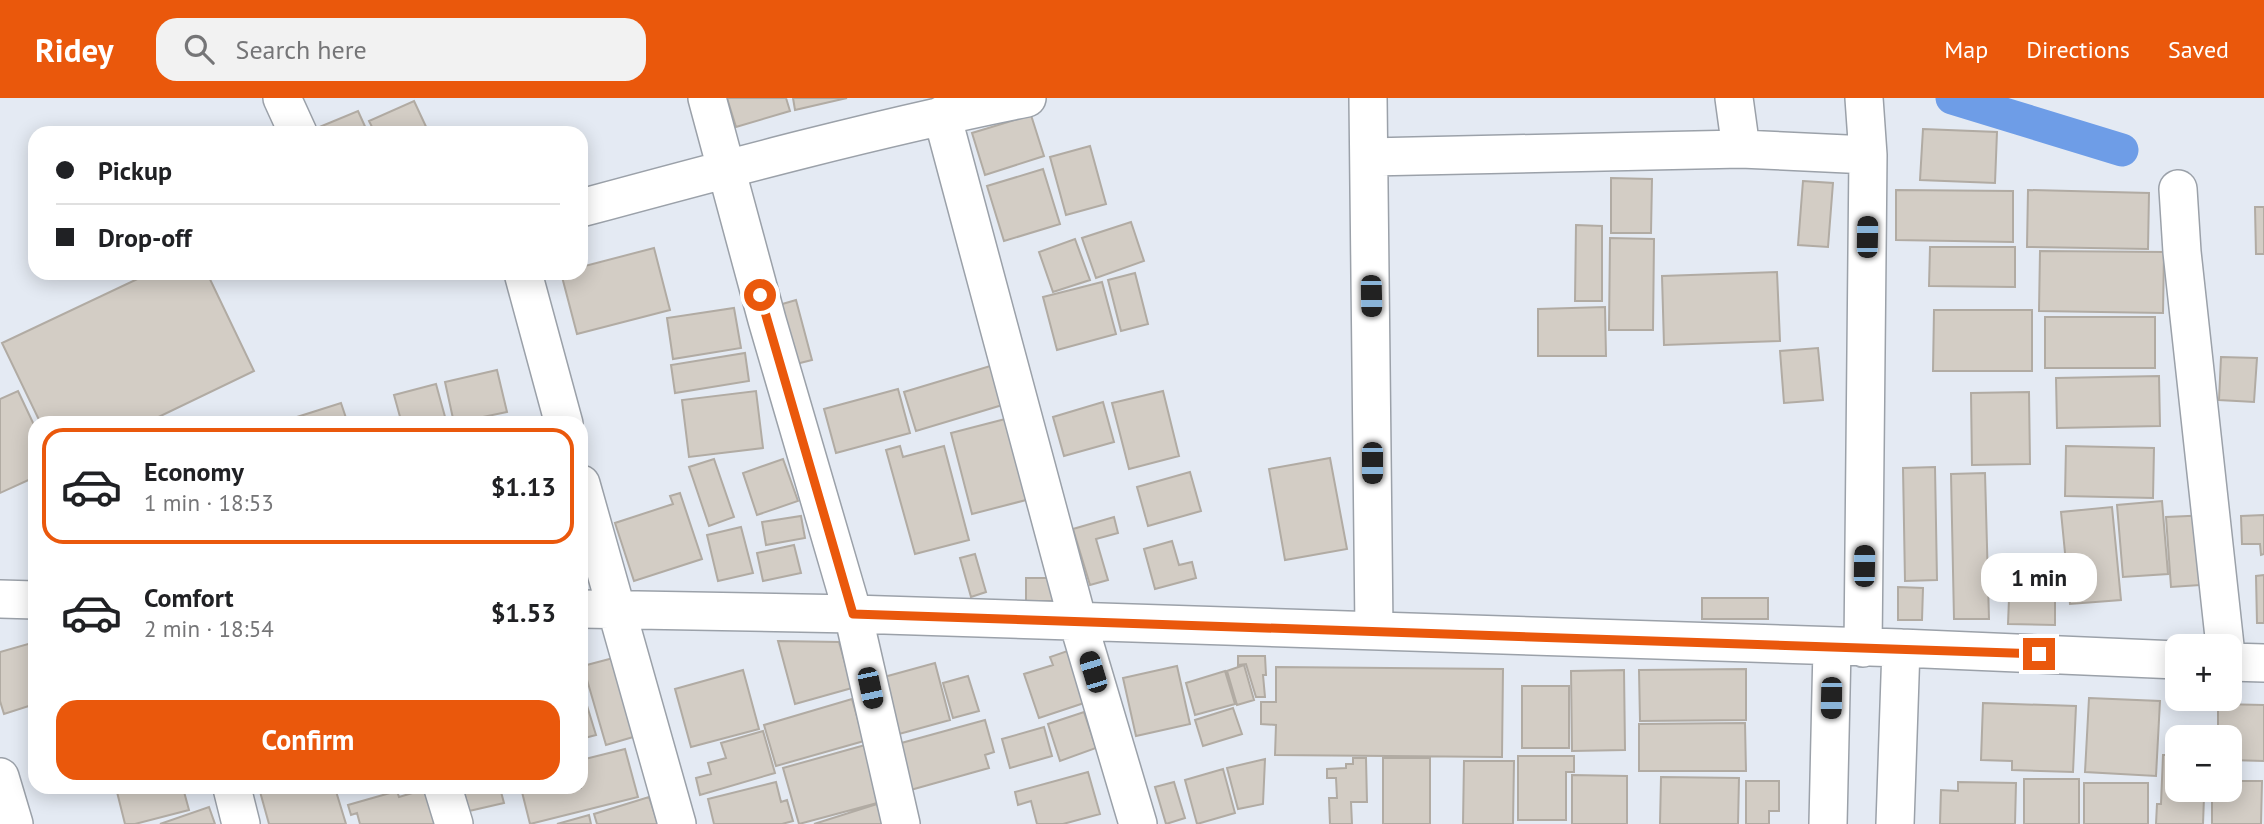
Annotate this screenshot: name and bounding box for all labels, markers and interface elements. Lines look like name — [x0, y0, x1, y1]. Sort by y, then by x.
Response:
search box — [156, 18, 646, 81]
text: Ridey — [35, 28, 114, 71]
icon: search — [180, 30, 218, 68]
text: Search here — [236, 33, 367, 66]
text: Map — [1944, 34, 1988, 65]
text: Directions — [2026, 34, 2130, 65]
text: Saved — [2168, 34, 2229, 65]
text: Pickup — [98, 154, 172, 187]
car — [1857, 216, 1878, 258]
text: Drop-off — [98, 221, 192, 254]
car — [1361, 275, 1382, 317]
route start — [744, 279, 776, 311]
car — [1362, 442, 1383, 484]
icon: car — [60, 455, 123, 518]
text: Economy — [144, 455, 244, 488]
text: $1.13 — [491, 470, 556, 503]
text: 1 min · 18:53 — [144, 488, 274, 517]
car — [1854, 545, 1875, 587]
callout: 1 min — [1981, 552, 2097, 602]
text: 1 min — [2011, 563, 2067, 592]
icon: car — [60, 581, 123, 644]
text: Comfort — [144, 581, 234, 614]
text: $1.53 — [491, 596, 556, 629]
text: 2 min · 18:54 — [144, 614, 274, 643]
map controls — [2165, 634, 2242, 802]
button: + — [2165, 634, 2242, 711]
route end — [2023, 638, 2055, 670]
car — [1077, 649, 1110, 695]
car — [856, 665, 885, 711]
car — [1821, 677, 1842, 719]
button: Confirm — [56, 700, 560, 780]
button: − — [2165, 725, 2242, 802]

